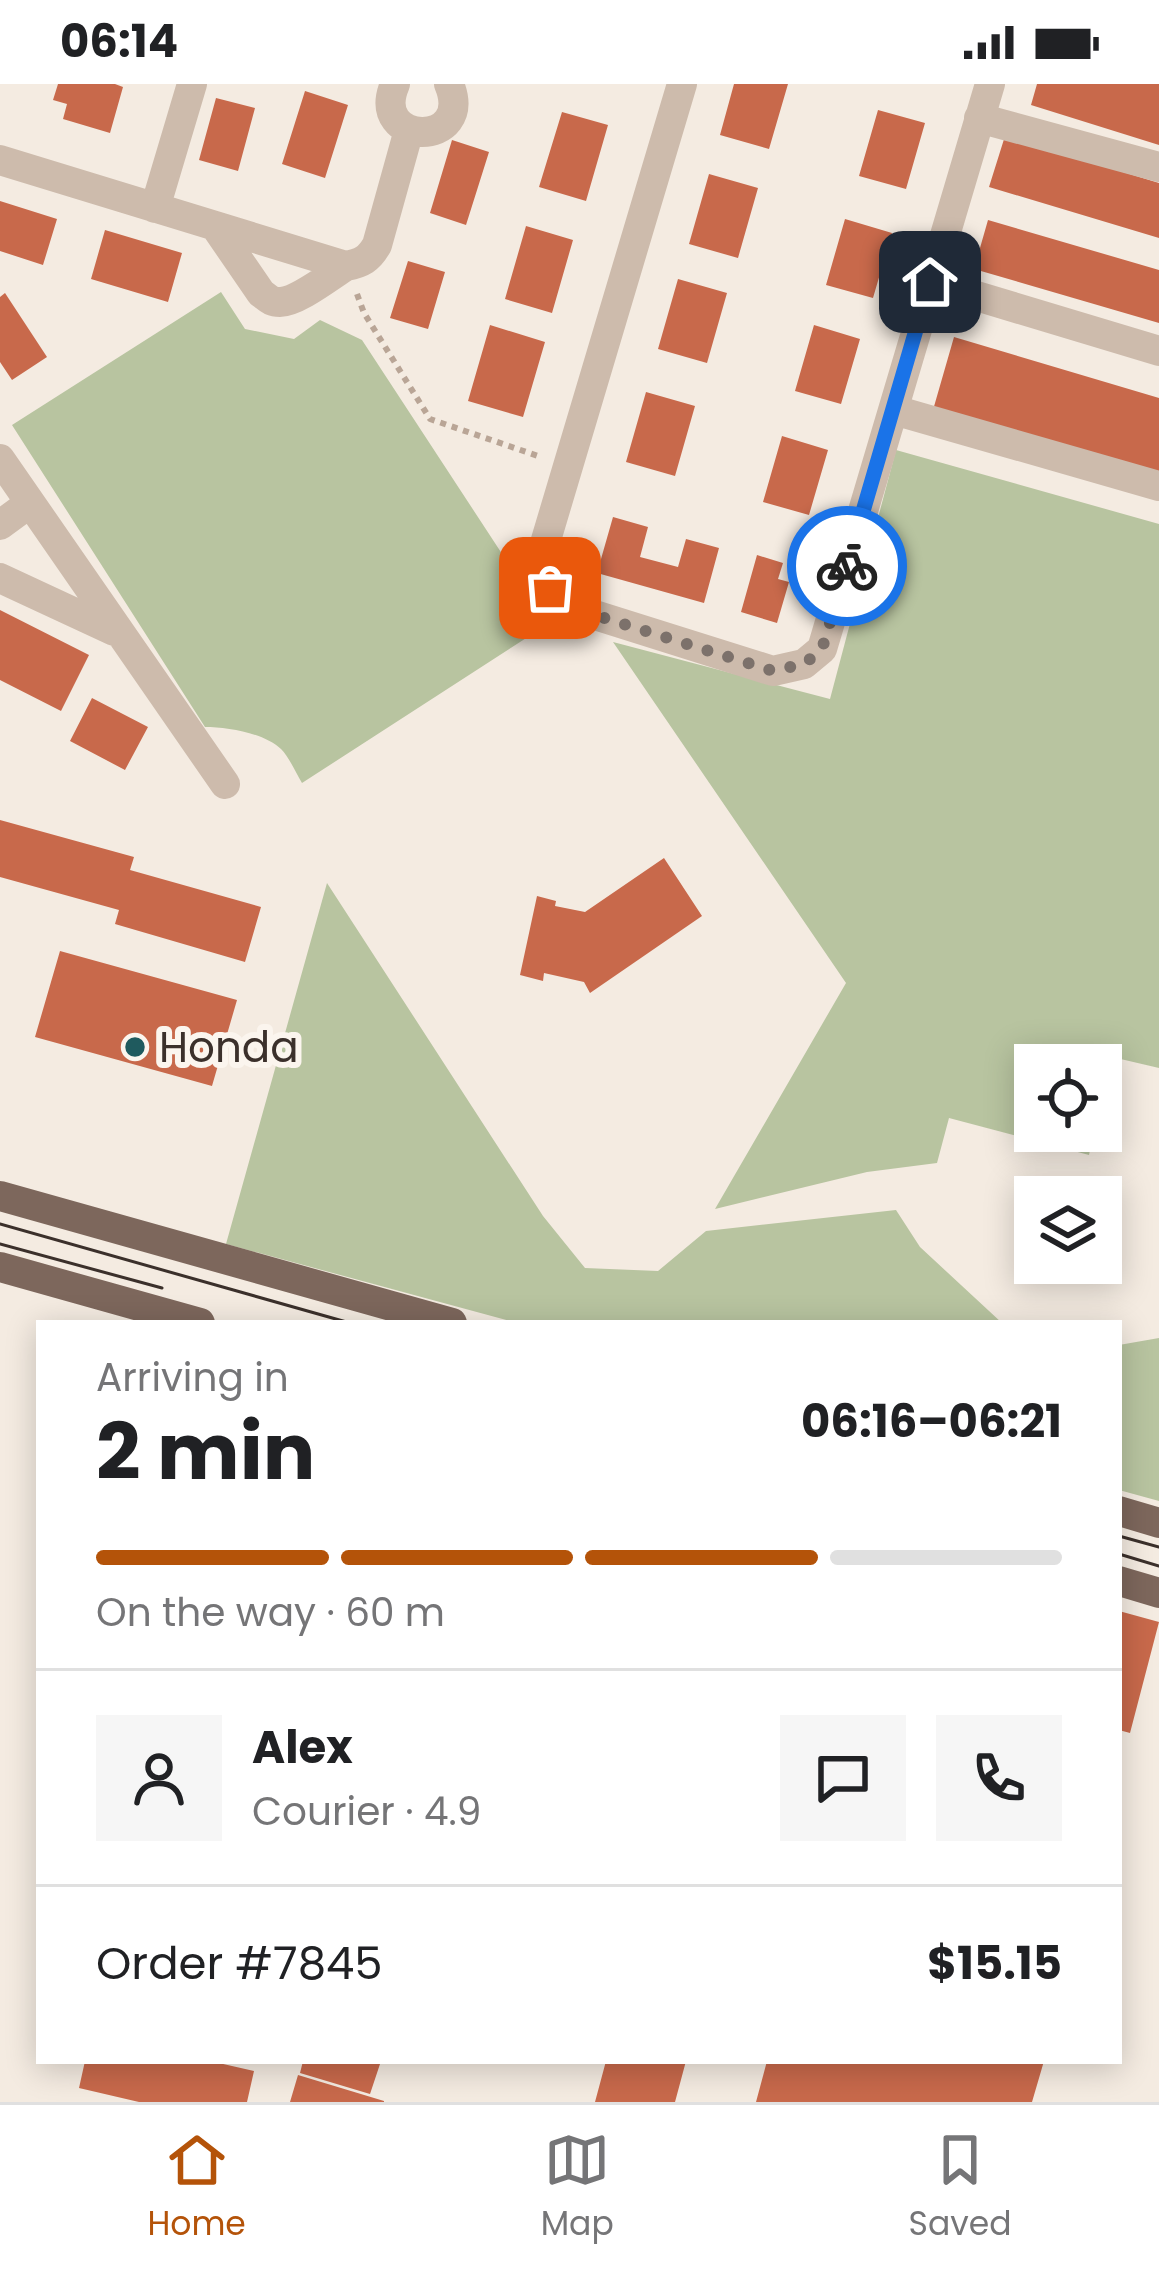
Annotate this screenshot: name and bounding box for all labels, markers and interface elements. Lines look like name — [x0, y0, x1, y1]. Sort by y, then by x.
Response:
text: 06:14 — [60, 10, 178, 73]
pin — [879, 231, 981, 333]
icon: home — [897, 249, 963, 315]
courier — [787, 506, 907, 626]
icon: bike — [814, 533, 880, 599]
pin — [499, 537, 601, 639]
icon: bag — [517, 555, 583, 621]
place label: Honda — [159, 1018, 299, 1077]
marker: Honda — [122, 1034, 148, 1060]
map controls — [1014, 1044, 1122, 1284]
button: locate — [1014, 1044, 1122, 1152]
button: layers — [1014, 1176, 1122, 1284]
text: Arriving in — [96, 1350, 289, 1405]
text: 06:16–06:21 — [801, 1390, 1062, 1453]
text: 2 min — [96, 1397, 315, 1506]
text: On the way · 60 m — [96, 1585, 445, 1640]
button: person — [96, 1715, 222, 1841]
button: chat — [780, 1715, 906, 1841]
button: phone — [936, 1715, 1062, 1841]
text: Alex — [252, 1716, 353, 1779]
text: Courier · 4.9 — [252, 1784, 481, 1839]
text: Order #7845 — [96, 1932, 383, 1995]
text: $15.15 — [927, 1932, 1062, 1995]
tab: Home — [147, 2127, 246, 2249]
tab: Map — [541, 2127, 614, 2249]
tab: Saved — [909, 2127, 1012, 2249]

